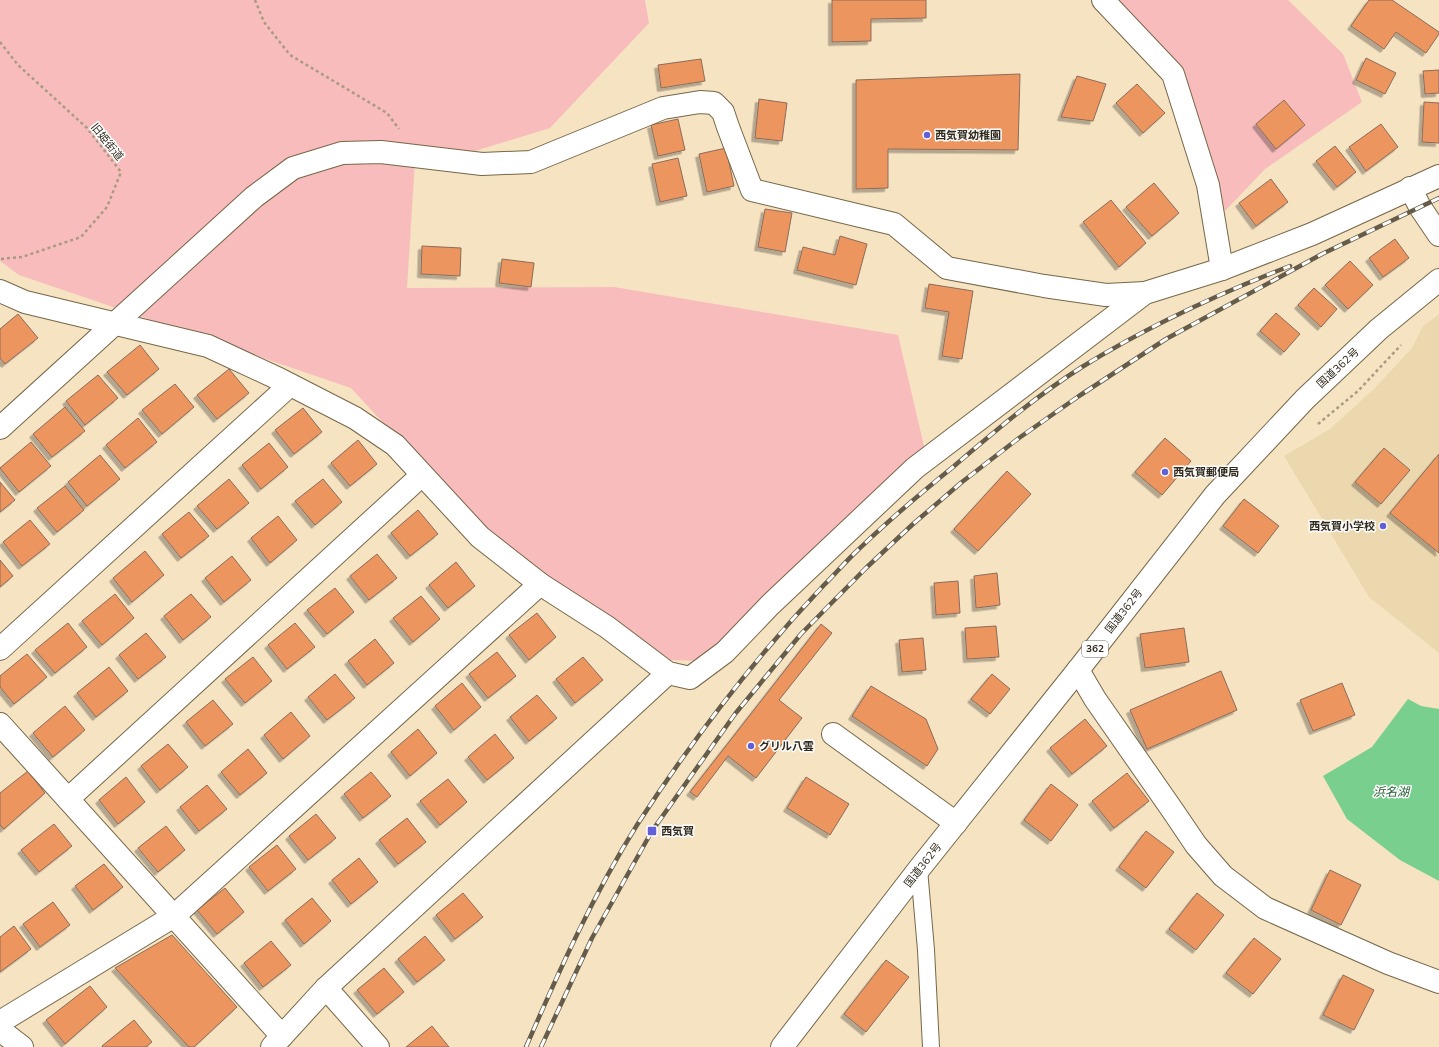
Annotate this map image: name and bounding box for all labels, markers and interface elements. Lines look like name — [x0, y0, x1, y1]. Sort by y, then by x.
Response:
street label: 旧姫街道 — [87, 120, 127, 164]
place label: 西気賀幼稚園 — [935, 128, 1001, 143]
marker: 西気賀幼稚園 — [922, 130, 932, 140]
street label: 国道362号 — [1314, 345, 1362, 391]
place label: 西気賀郵便局 — [1173, 465, 1239, 480]
marker: 西気賀郵便局 — [1160, 467, 1170, 477]
place label: 西気賀小学校 — [1309, 519, 1375, 534]
marker: 西気賀小学校 — [1378, 521, 1388, 531]
street label: 国道362号 — [1102, 586, 1146, 636]
road number: 362 — [1082, 641, 1108, 657]
place label: グリル八雲 — [759, 739, 814, 754]
marker: グリル八雲 — [746, 741, 756, 751]
water label: 浜名湖 — [1373, 784, 1411, 800]
place label: 西気賀 — [661, 824, 694, 839]
marker: 西気賀 — [646, 825, 658, 837]
street label: 国道362号 — [901, 840, 945, 890]

